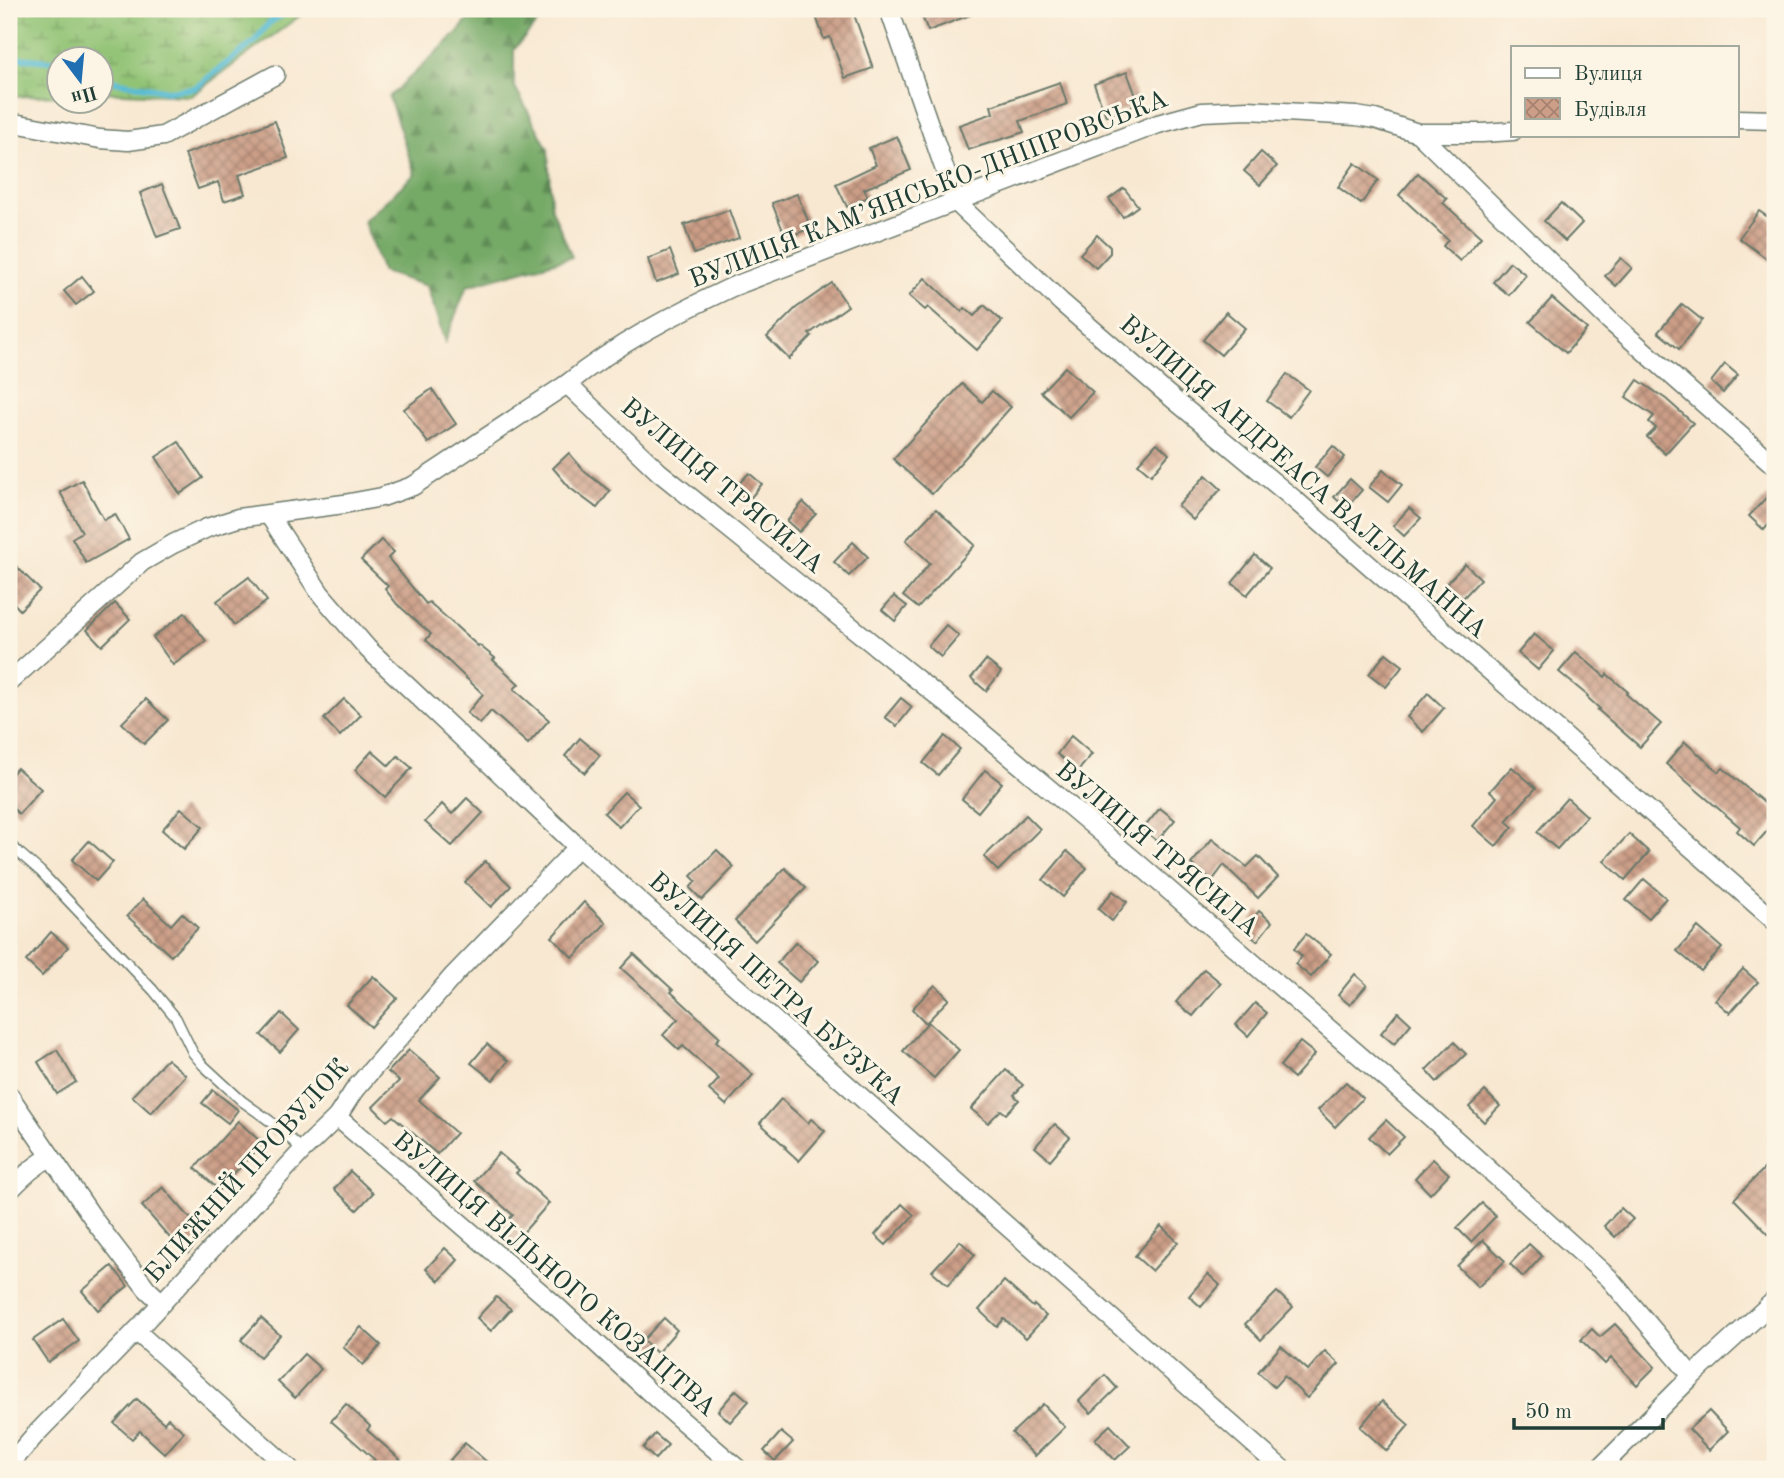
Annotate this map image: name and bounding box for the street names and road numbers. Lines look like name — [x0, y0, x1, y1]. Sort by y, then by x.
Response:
street label: ВУЛИЦЯ КАМ’ЯНСЬКО-ДНІПРОВСЬКА — [686, 86, 1172, 293]
street label: ВУЛИЦЯ АНДРЕАСА ВАЛЛЬМАННА — [1114, 311, 1491, 644]
street label: ВУЛИЦЯ ТРЯСИЛА — [615, 394, 828, 579]
street label: ВУЛИЦЯ ТРЯСИЛА — [1050, 757, 1263, 942]
street label: ВУЛИЦЯ ПЕТРА БУЗУКА — [643, 868, 909, 1111]
street label: БЛИЖНІЙ ПРОВУЛОК — [137, 1051, 355, 1288]
street label: ВУЛИЦЯ ВІЛЬНОГО КОЗАЦТВА — [387, 1127, 720, 1422]

